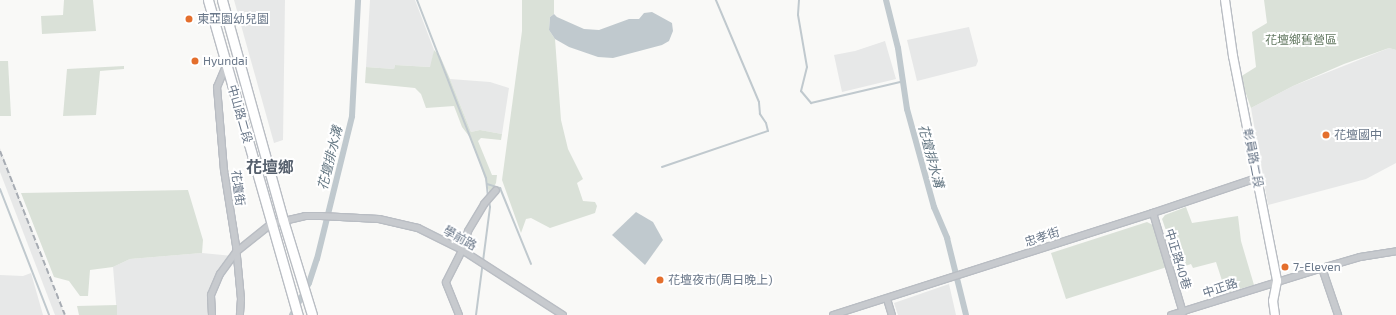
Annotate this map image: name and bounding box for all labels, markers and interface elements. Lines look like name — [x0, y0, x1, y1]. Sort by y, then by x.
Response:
place label: 東亞園幼兒園 — [197, 12, 269, 26]
marker: 東亞園幼兒園 — [184, 14, 194, 24]
park label: 花壇鄉舊營區 — [1265, 33, 1337, 47]
place label: Hyundai — [203, 54, 248, 68]
marker: Hyundai — [190, 56, 200, 66]
street label: 中山路二段 — [225, 83, 255, 145]
water label: 花壇排水溝 — [915, 123, 947, 189]
water label: 花壇排水溝 — [315, 125, 345, 191]
street label: 彰員路二段 — [1240, 127, 1266, 189]
place label: 花壇國中 — [1334, 128, 1382, 142]
marker: 花壇國中 — [1321, 130, 1331, 140]
district label: 花壇鄉 — [246, 157, 294, 177]
street label: 花壇街 — [228, 169, 248, 207]
street label: 學前路 — [441, 223, 479, 253]
street label: 忠孝街 — [1023, 225, 1061, 249]
street label: 中正路40巷 — [1162, 227, 1194, 291]
place label: 7-Eleven — [1293, 260, 1341, 274]
marker: 7-Eleven — [1280, 262, 1290, 272]
place label: 花壇夜市(周日晚上) — [668, 273, 773, 287]
marker: 花壇夜市(周日晚上) — [655, 275, 665, 285]
street label: 中正路 — [1201, 276, 1239, 300]

